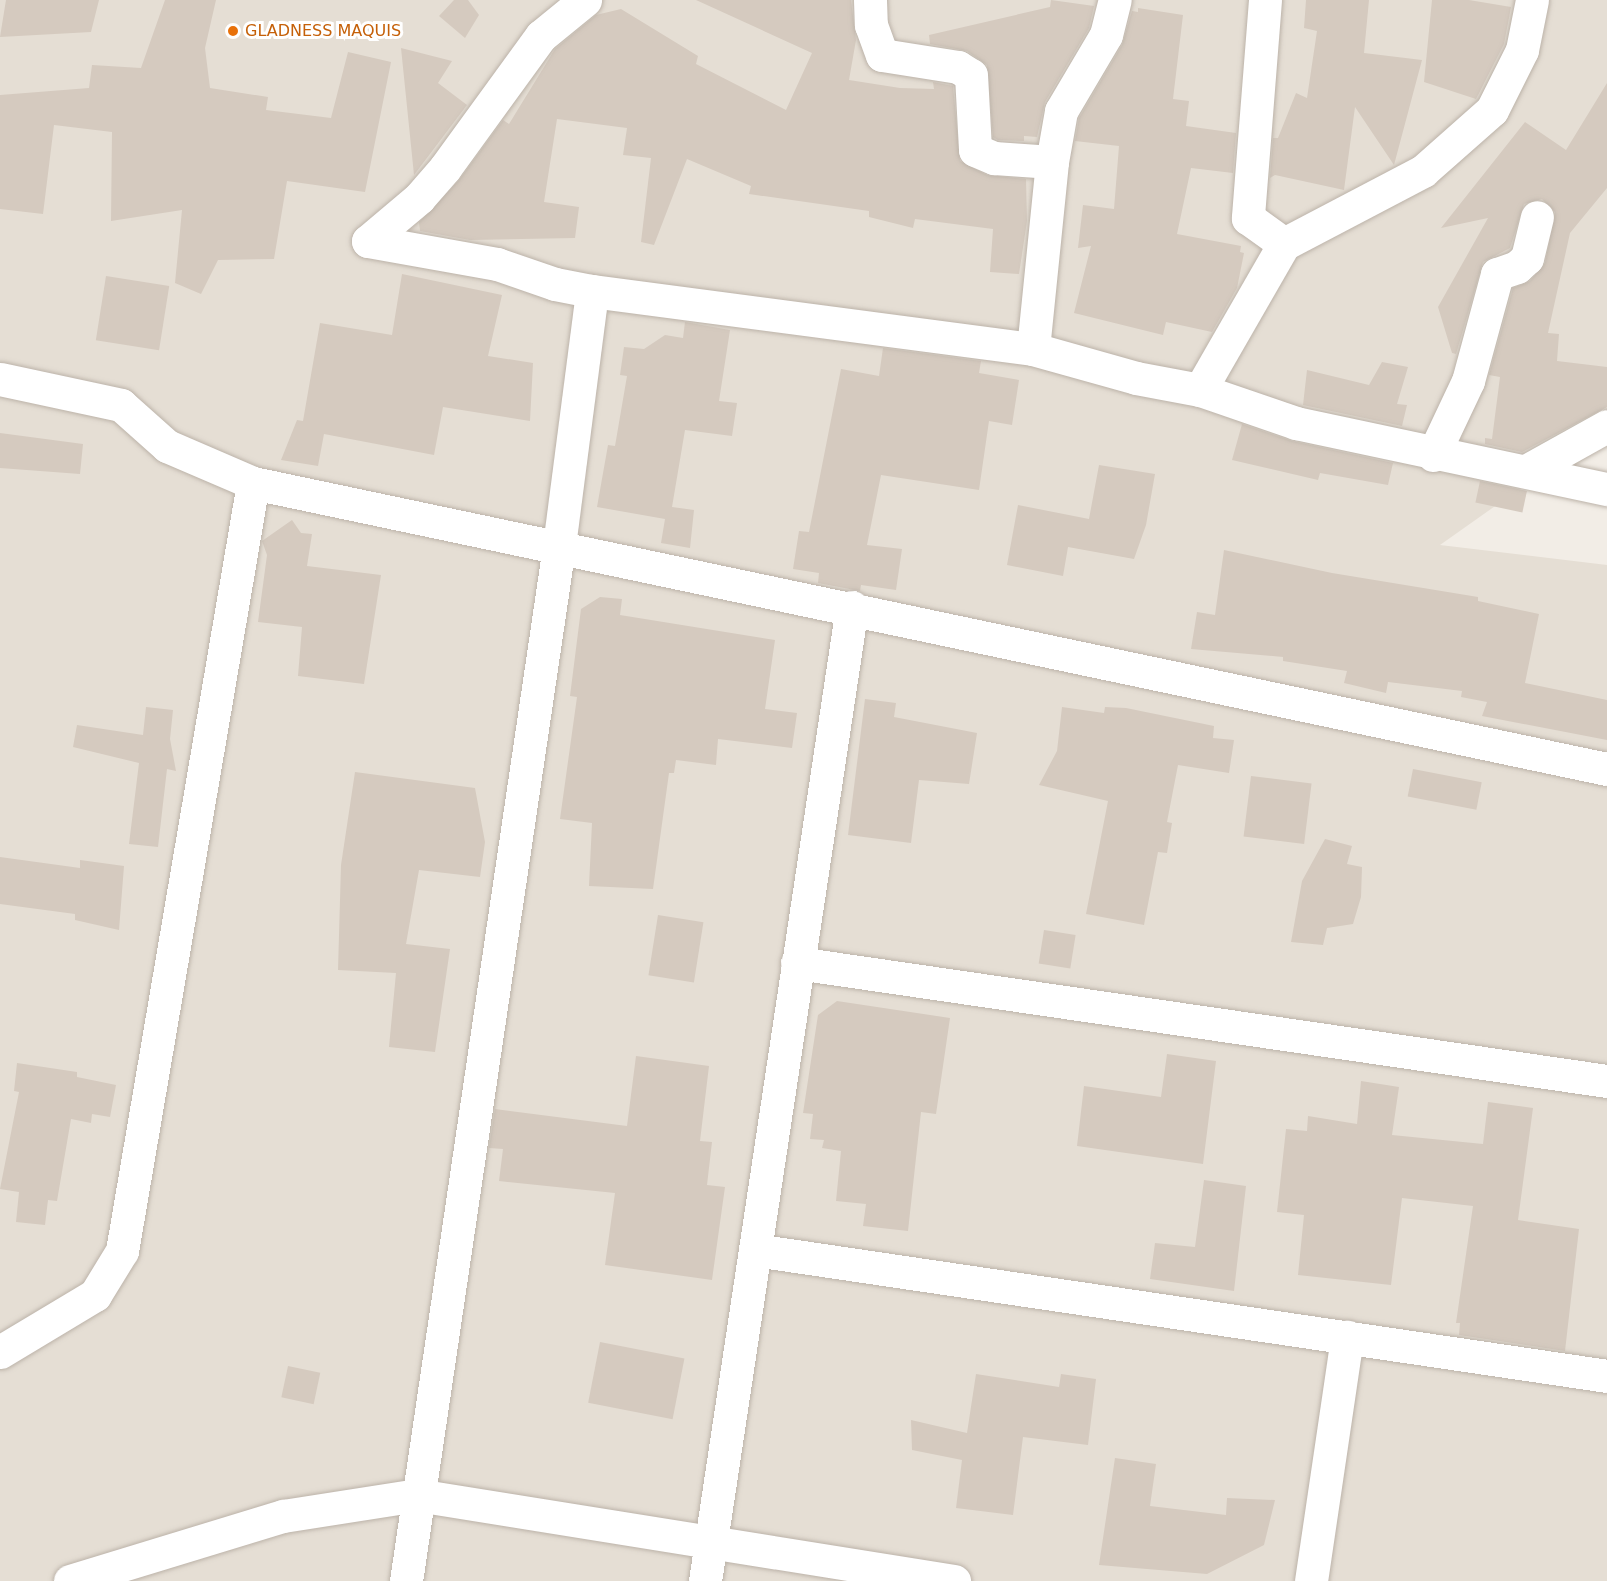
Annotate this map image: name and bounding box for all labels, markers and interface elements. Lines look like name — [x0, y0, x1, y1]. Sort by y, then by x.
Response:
place label: GLADNESS MAQUIS — [245, 21, 401, 41]
marker: GLADNESS MAQUIS — [226, 24, 240, 38]

